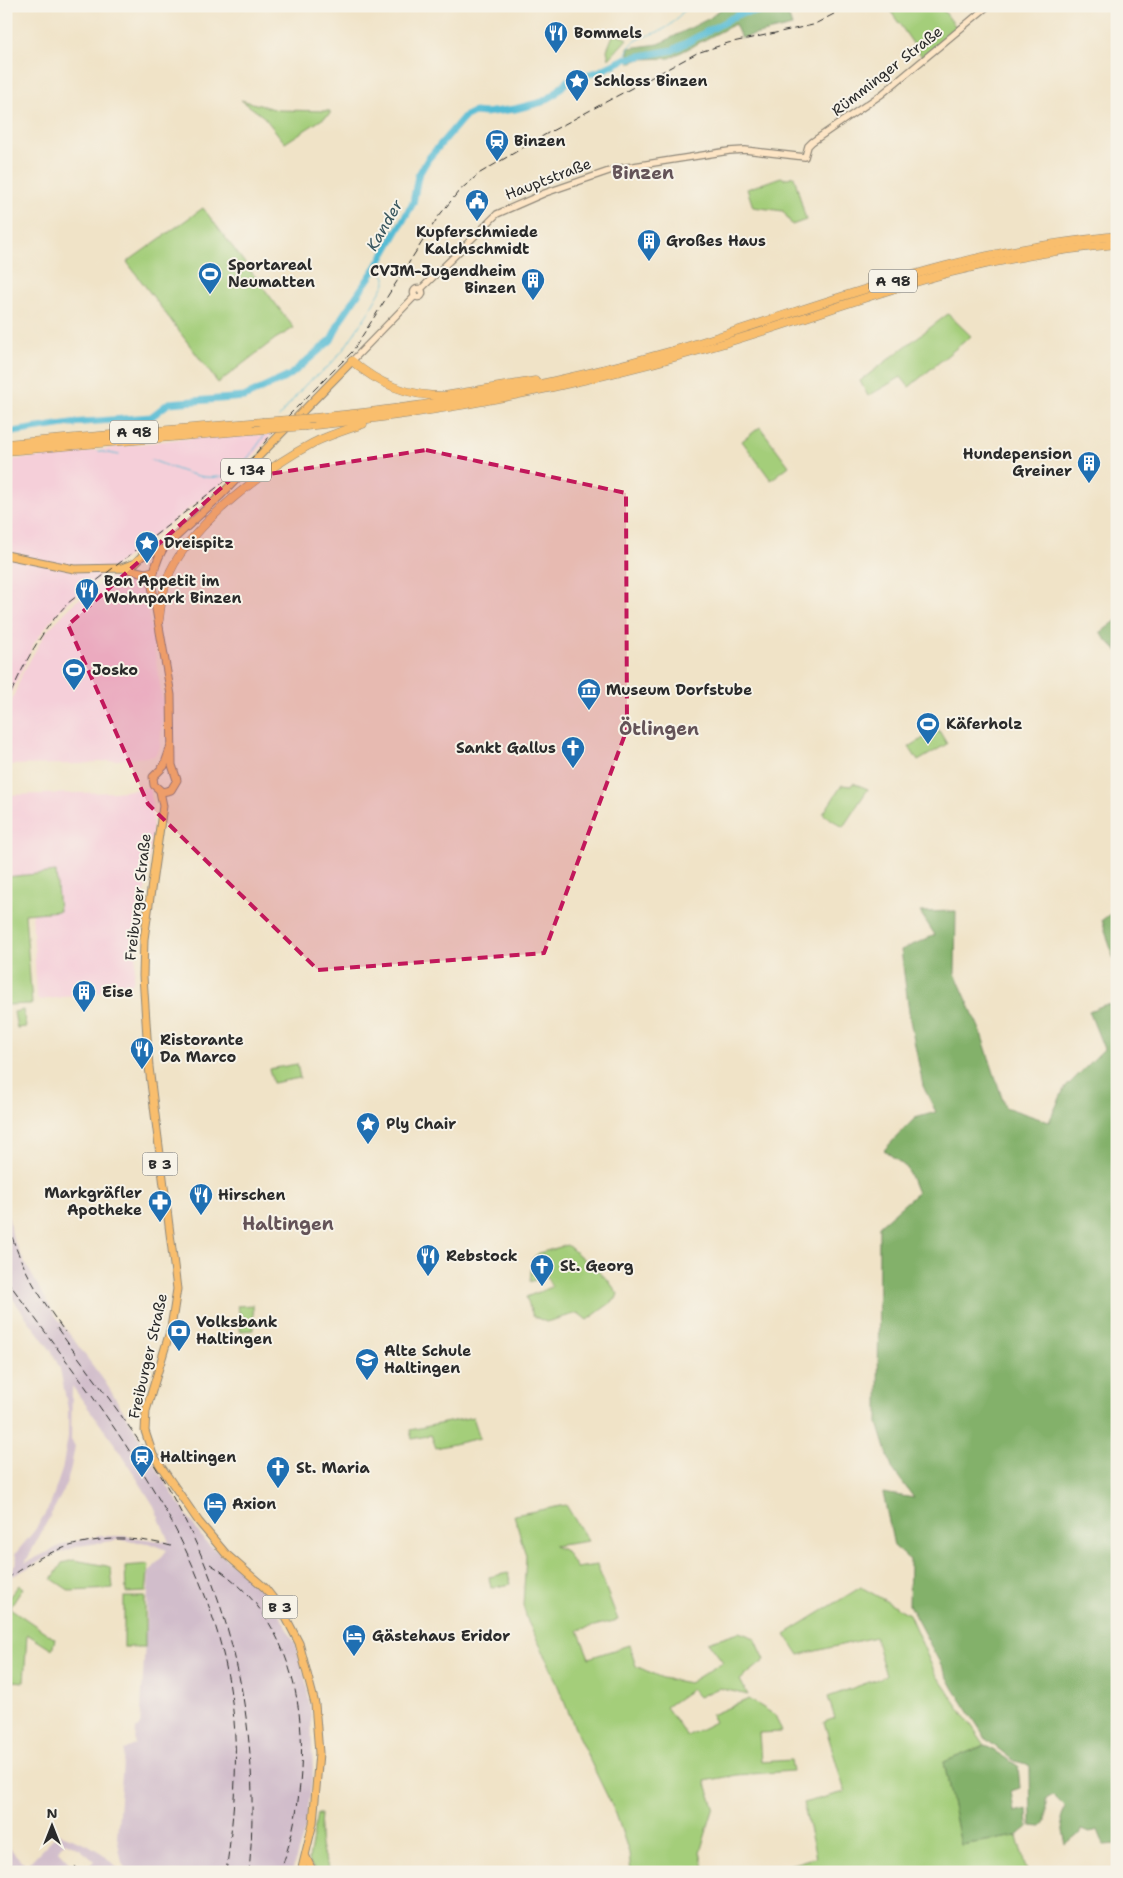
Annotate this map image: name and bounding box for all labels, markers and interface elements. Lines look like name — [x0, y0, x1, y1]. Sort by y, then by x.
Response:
restaurant icon: Bommels — [543, 20, 569, 54]
street label: Rümminger Straße — [827, 21, 947, 121]
place label: Bommels — [574, 23, 642, 43]
place icon: Schloss Binzen — [564, 68, 590, 102]
place label: Schloss Binzen — [594, 71, 707, 91]
station icon: Binzen — [484, 128, 510, 162]
place label: Binzen — [514, 131, 566, 151]
street label: Hauptstraße — [502, 153, 594, 205]
district label: Binzen — [612, 161, 674, 185]
public building icon: Kupferschmiede Kalchschmidt — [464, 188, 490, 222]
water label: Kander — [361, 195, 408, 255]
place label: Kupferschmiede Kalchschmidt — [416, 222, 538, 259]
building icon: Großes Haus — [636, 228, 662, 262]
place label: Großes Haus — [666, 231, 766, 251]
place label: Sportareal Neumatten — [228, 255, 315, 292]
sports icon: Sportareal Neumatten — [197, 261, 223, 295]
place label: CVJM-Jugendheim Binzen — [370, 261, 516, 298]
building icon: CVJM-Jugendheim Binzen — [520, 267, 546, 301]
road number: A 98 — [869, 270, 917, 292]
road number: A 98 — [110, 421, 158, 444]
place label: Hundepension Greiner — [963, 444, 1072, 481]
building icon: Hundepension Greiner — [1076, 450, 1102, 484]
road number: L 134 — [221, 458, 271, 482]
place icon: Dreispitz — [134, 530, 160, 564]
place label: Dreispitz — [164, 533, 234, 553]
place label: Bon Appetit im Wohnpark Binzen — [104, 571, 242, 608]
restaurant icon: Bon Appetit im Wohnpark Binzen — [74, 577, 100, 611]
sports icon: Josko — [61, 657, 87, 691]
place label: Josko — [92, 660, 138, 680]
museum icon: Museum Dorfstube — [576, 677, 602, 711]
place label: Museum Dorfstube — [606, 680, 752, 700]
sports icon: Käferholz — [915, 711, 941, 745]
place label: Käferholz — [946, 714, 1022, 734]
district label: Ötlingen — [619, 716, 699, 741]
church icon: Sankt Gallus — [560, 735, 586, 769]
place label: Sankt Gallus — [456, 738, 556, 758]
street label: Freiburger Straße — [120, 832, 156, 962]
building icon: Eise — [71, 979, 97, 1013]
place label: Eise — [102, 982, 133, 1002]
place label: Ristorante Da Marco — [160, 1030, 244, 1067]
restaurant icon: Ristorante Da Marco — [129, 1036, 155, 1070]
place icon: Ply Chair — [355, 1111, 381, 1145]
place label: Ply Chair — [386, 1114, 456, 1134]
road number: B 3 — [142, 1152, 178, 1176]
restaurant icon: Hirschen — [188, 1182, 214, 1216]
place label: Markgräfler Apotheke — [44, 1183, 142, 1220]
place label: Hirschen — [218, 1185, 286, 1205]
pharmacy icon: Markgräfler Apotheke — [147, 1189, 173, 1223]
district label: Haltingen — [242, 1212, 334, 1236]
restaurant icon: Rebstock — [415, 1243, 441, 1277]
place label: Rebstock — [446, 1246, 518, 1266]
church icon: St. Georg — [529, 1253, 555, 1287]
place label: St. Georg — [560, 1256, 634, 1276]
street label: Freiburger Straße — [124, 1291, 172, 1421]
place label: Volksbank Haltingen — [196, 1312, 278, 1349]
bank icon: Volksbank Haltingen — [166, 1318, 192, 1352]
place label: Alte Schule Haltingen — [384, 1341, 471, 1378]
school or university icon: Alte Schule Haltingen — [354, 1347, 380, 1381]
station icon: Haltingen — [129, 1444, 155, 1478]
place label: Haltingen — [160, 1447, 236, 1467]
church icon: St. Maria — [265, 1455, 291, 1489]
place label: St. Maria — [296, 1458, 370, 1478]
hotel icon: Axion — [202, 1491, 228, 1525]
place label: Axion — [232, 1494, 276, 1514]
road number: B 3 — [262, 1595, 298, 1618]
hotel icon: Gästehaus Eridor — [341, 1623, 367, 1657]
place label: Gästehaus Eridor — [372, 1626, 510, 1646]
north arrow — [28, 1800, 78, 1850]
text: N — [46, 1804, 58, 1822]

